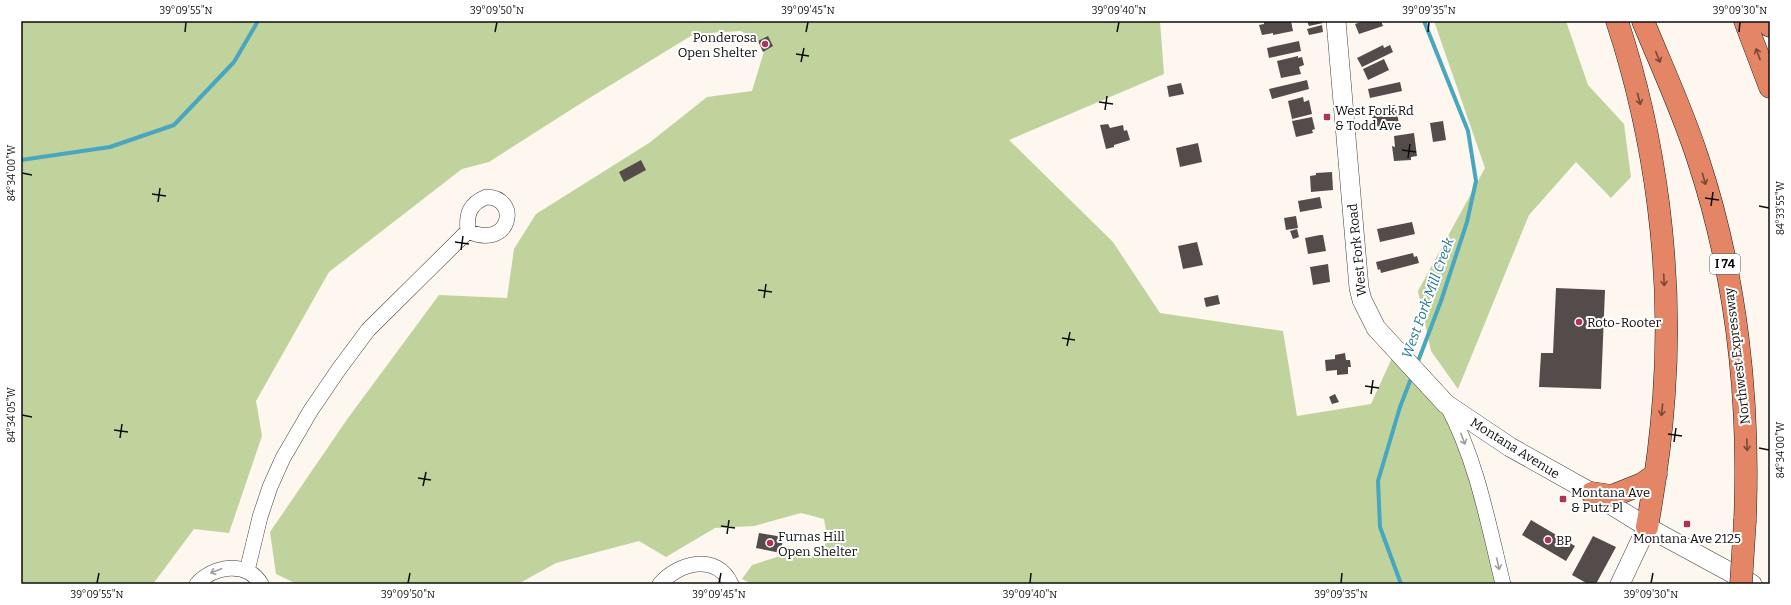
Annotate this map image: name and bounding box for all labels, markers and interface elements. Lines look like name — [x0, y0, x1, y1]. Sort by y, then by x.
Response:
text: 39°09'55"N — [160, 5, 213, 17]
text: 39°09'50"N — [470, 5, 524, 17]
text: 39°09'45"N — [781, 5, 835, 17]
text: 39°09'40"N — [1092, 5, 1146, 17]
text: 39°09'35"N — [1402, 5, 1456, 17]
text: 39°09'30"N — [1713, 5, 1767, 17]
place label: Ponderosa Open Shelter — [678, 30, 757, 60]
marker: Ponderosa Open Shelter — [760, 39, 770, 49]
one-way arrow — [1753, 48, 1761, 60]
one-way arrow — [1654, 51, 1662, 63]
one-way arrow — [1636, 92, 1644, 105]
place label: West Fork Rd & Todd Ave — [1335, 103, 1414, 133]
marker: West Fork Rd & Todd Ave — [1322, 112, 1332, 122]
text: 84°34'00"W — [6, 144, 18, 201]
one-way arrow — [1701, 172, 1708, 185]
text: 84°33'55"W — [1775, 180, 1787, 235]
street label: West Fork Road — [1345, 203, 1369, 297]
water label: West Fork Mill Creek — [1398, 235, 1458, 361]
road number: I 74 — [1710, 254, 1740, 274]
one-way arrow — [1660, 273, 1667, 286]
street label: Northwest Expressway — [1721, 287, 1753, 425]
place label: Roto-Rooter — [1587, 315, 1662, 330]
marker: Roto-Rooter — [1574, 317, 1584, 327]
text: 84°34'05"W — [6, 386, 18, 443]
one-way arrow — [1659, 403, 1666, 416]
street label: Montana Avenue — [1468, 415, 1562, 481]
text: 84°34'00"W — [1775, 421, 1787, 478]
one-way arrow — [1460, 433, 1468, 445]
one-way arrow — [1743, 438, 1750, 451]
place label: Montana Ave & Putz Pl — [1571, 485, 1650, 515]
marker: Montana Ave & Putz Pl — [1558, 494, 1568, 504]
marker: Montana Ave 2125 — [1682, 519, 1692, 529]
place label: Furnas Hill Open Shelter — [778, 529, 858, 559]
place label: Montana Ave 2125 — [1633, 531, 1741, 546]
place label: BP — [1556, 533, 1572, 548]
marker: BP — [1543, 535, 1553, 545]
marker: Furnas Hill Open Shelter — [765, 538, 775, 548]
one-way arrow — [1494, 557, 1502, 570]
one-way arrow — [210, 568, 223, 575]
text: 39°09'55"N — [71, 589, 124, 601]
text: 39°09'50"N — [381, 589, 435, 601]
text: 39°09'45"N — [692, 589, 746, 601]
text: 39°09'40"N — [1003, 589, 1057, 601]
text: 39°09'35"N — [1314, 589, 1368, 601]
text: 39°09'30"N — [1624, 589, 1678, 601]

